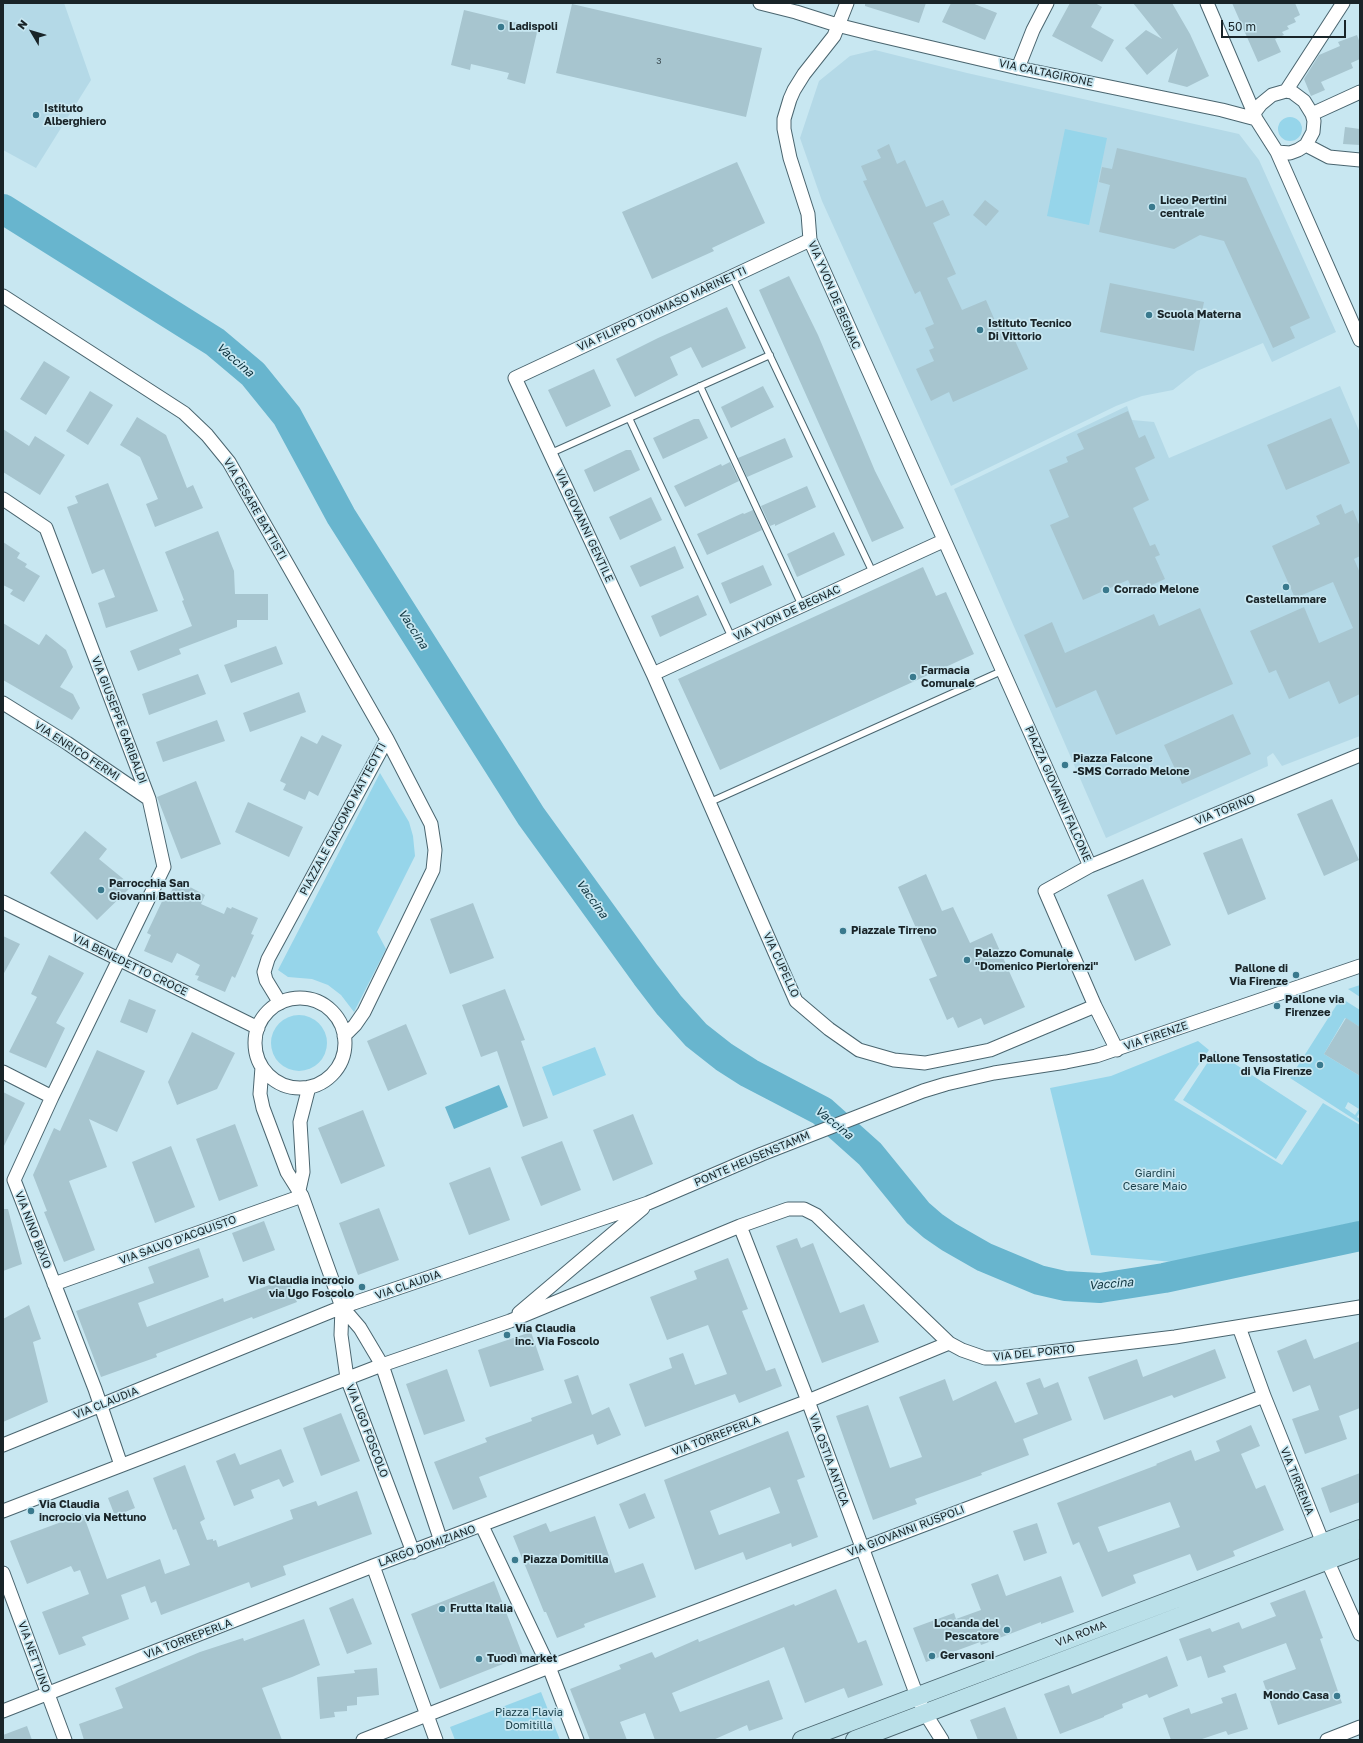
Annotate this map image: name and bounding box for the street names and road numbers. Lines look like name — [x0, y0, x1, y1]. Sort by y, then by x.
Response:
street label: VIA CALTAGIRONE — [998, 57, 1094, 89]
street label: VIA YVON DE BEGNAC — [805, 239, 863, 351]
street label: VIA FILIPPO TOMMASO MARINETTI — [575, 264, 749, 354]
street label: VIA CESARE BATTISTI — [221, 456, 289, 562]
street label: VIA GIOVANNI GENTILE — [552, 468, 616, 584]
street label: VIA YVON DE BEGNAC — [731, 582, 843, 644]
street label: VIA GIUSEPPE GARIBALDI — [89, 654, 149, 786]
street label: VIA ENRICO FERMI — [32, 719, 122, 783]
street label: PIAZZA GIOVANNI FALCONE — [1022, 724, 1094, 864]
street label: PIAZZALE GIACOMO MATTEOTTI — [297, 740, 389, 898]
street label: VIA TORINO — [1193, 792, 1257, 828]
street label: VIA CUPELLO — [760, 930, 802, 1000]
street label: VIA BENEDETTO CROCE — [70, 931, 190, 999]
street label: VIA FIRENZE — [1122, 1019, 1190, 1053]
street label: PONTE HEUSENSTAMM — [692, 1129, 812, 1189]
street label: VIA NINO BIXIO — [12, 1190, 54, 1270]
street label: VIA SALVO D'ACQUISTO — [118, 1213, 238, 1267]
street label: VIA CLAUDIA — [373, 1268, 443, 1302]
street label: VIA DEL PORTO — [993, 1342, 1075, 1364]
street label: VIA UGO FOSCOLO — [343, 1382, 391, 1480]
street label: VIA CLAUDIA — [72, 1384, 140, 1422]
street label: VIA OSTIA ANTICA — [806, 1412, 852, 1508]
street label: VIA TORREPERLA — [670, 1413, 762, 1459]
street label: VIA TIRRENIA — [1277, 1445, 1317, 1517]
street label: VIA GIOVANNI RUSPOLI — [846, 1503, 966, 1559]
street label: LARGO DOMIZIANO — [376, 1522, 478, 1570]
street label: VIA TORREPERLA — [142, 1616, 234, 1662]
street label: VIA ROMA — [1054, 1618, 1108, 1650]
street label: VIA NETTUNO — [15, 1620, 53, 1694]

